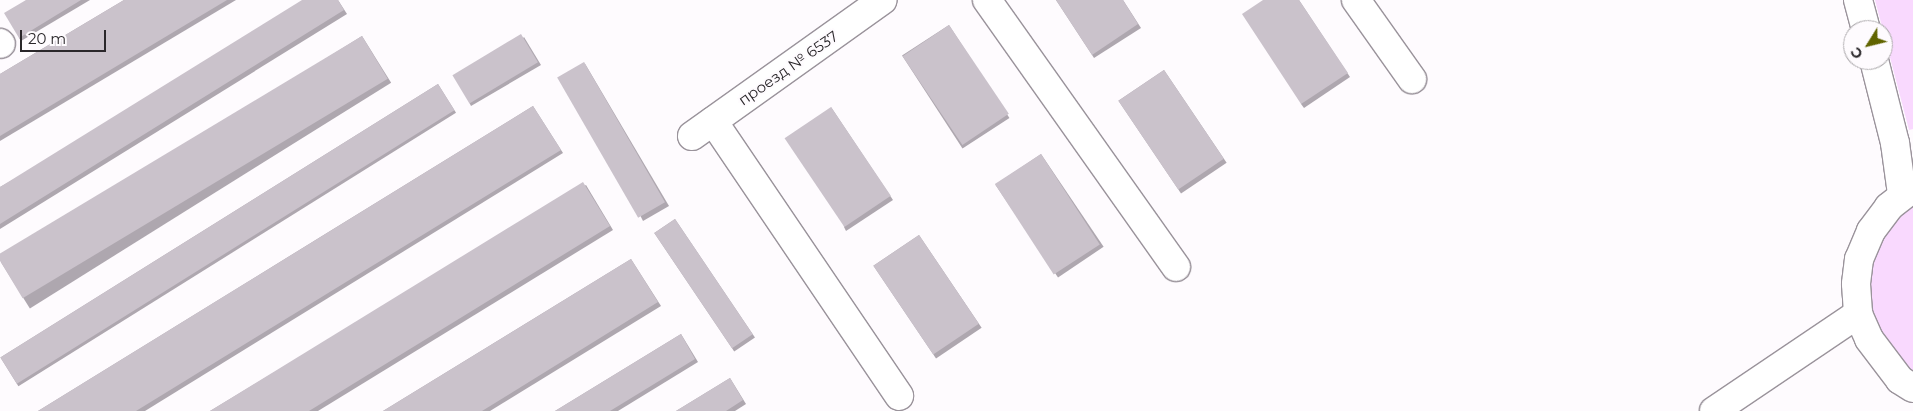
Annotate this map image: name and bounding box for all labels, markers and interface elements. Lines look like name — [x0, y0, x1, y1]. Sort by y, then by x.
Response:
scale bar — [22, 20, 109, 52]
north arrow — [1843, 20, 1893, 70]
street label: проезд № 6537 — [735, 27, 841, 109]
text: 20 m — [28, 29, 66, 48]
text: С — [1846, 44, 1867, 63]

